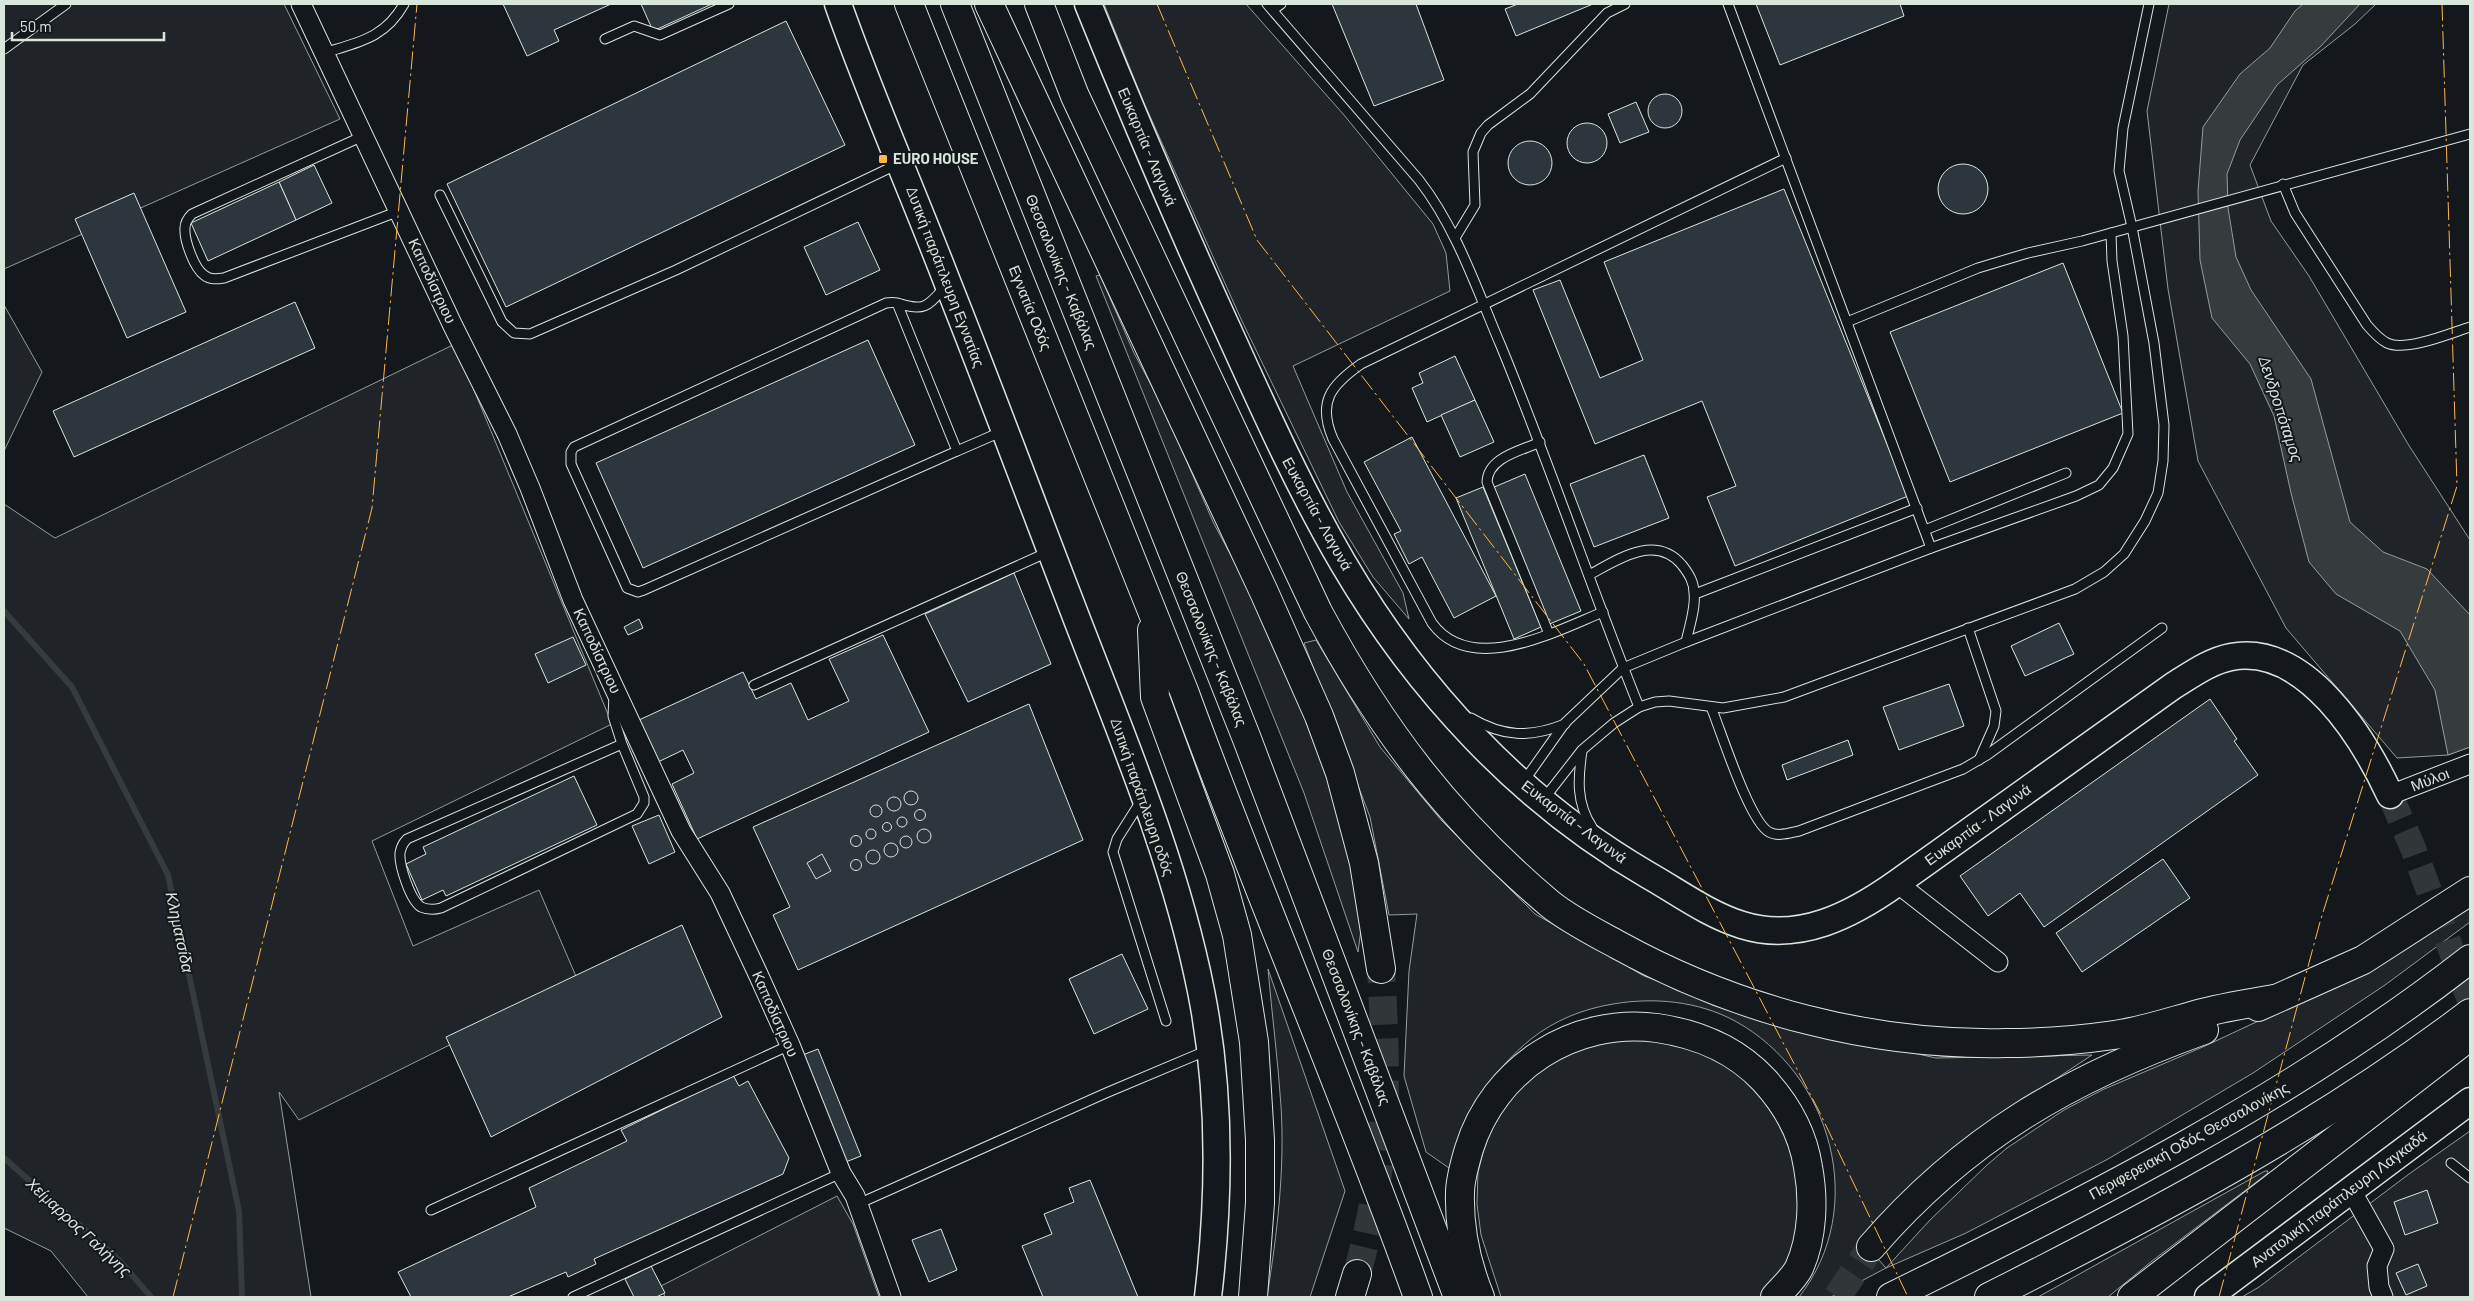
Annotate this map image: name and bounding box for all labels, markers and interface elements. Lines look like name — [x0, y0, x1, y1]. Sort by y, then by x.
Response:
scale bar — [12, 10, 165, 42]
text: 50 m — [20, 17, 52, 35]
street label: Ευκαρπία - Λαγυνά — [1115, 85, 1181, 209]
place label: EURO HOUSE — [893, 149, 979, 167]
marker: EURO HOUSE — [877, 153, 889, 165]
street label: Δυτική παράπλευρη Εγνατίας — [903, 184, 989, 370]
street label: Θεσσαλονίκης - Καβάλας — [1022, 191, 1101, 352]
street label: Καποδίστριου — [405, 235, 460, 326]
street label: Εγνατία Οδός — [1006, 262, 1056, 353]
water label: Δενδροπόταμος — [2255, 353, 2308, 465]
street label: Ευκαρπία - Λαγυνά — [1279, 454, 1357, 574]
street label: Θεσσαλονίκης - Καβάλας — [1172, 568, 1251, 729]
street label: Καποδίστριου — [570, 605, 625, 696]
street label: Δυτική παράπλευρη οδός — [1107, 715, 1178, 878]
street label: Μύλοι — [2408, 764, 2451, 795]
street label: Ευκαρπία - Λαγυνά — [1519, 776, 1631, 867]
street label: Ευκαρπία - Λαγυνά — [1921, 779, 2034, 869]
water label: Κληματσίδα — [163, 890, 198, 975]
street label: Θεσσαλονίκης - Καβάλας — [1319, 946, 1395, 1107]
street label: Καποδίστριου — [749, 968, 803, 1059]
street label: Περιφερειακή Οδός Θεσσαλονίκης — [2086, 1078, 2291, 1203]
street label: Ανατολική παράπλευρη Λαγκαδά — [2247, 1126, 2430, 1270]
water label: Χείμαρρος Γαλήνης — [22, 1172, 136, 1280]

